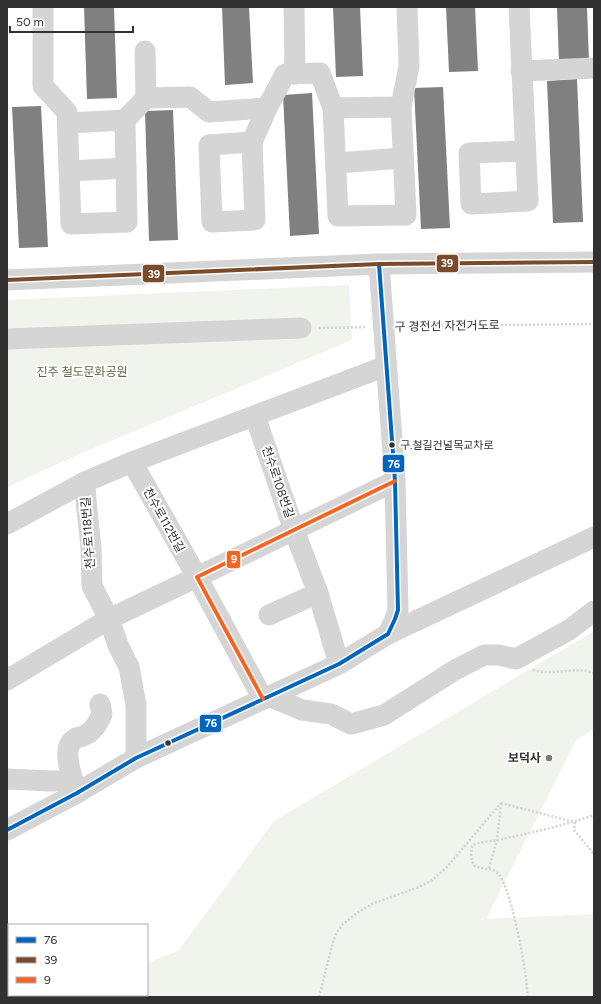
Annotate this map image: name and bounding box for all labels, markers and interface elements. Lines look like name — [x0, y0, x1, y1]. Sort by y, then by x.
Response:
scale bar — [10, 8, 133, 34]
text: 50 m — [16, 15, 44, 29]
line badge: 39 — [436, 254, 459, 273]
text: 39 — [441, 257, 453, 270]
line badge: 39 — [142, 264, 165, 283]
text: 39 — [148, 268, 160, 281]
street label: 구 경전선 자전거도로 — [394, 318, 500, 334]
park label: 진주 철도문화공원 — [36, 365, 128, 379]
place label: 구.철길건널목교차로 — [400, 439, 493, 452]
marker: 구.철길건널목교차로 — [387, 440, 397, 450]
street label: 천수로108번길 — [259, 444, 297, 520]
line badge: 76 — [382, 454, 405, 473]
text: 76 — [388, 458, 401, 471]
street label: 천수로112번길 — [140, 485, 188, 555]
street label: 천수로118번길 — [78, 496, 98, 570]
line badge: 9 — [226, 550, 241, 569]
text: 9 — [231, 553, 237, 566]
line badge: 76 — [199, 714, 222, 733]
text: 76 — [205, 717, 218, 730]
unlabelled marker — [163, 738, 173, 748]
place label: 보덕사 — [508, 751, 541, 765]
marker: 보덕사 — [544, 753, 554, 763]
legend — [8, 924, 148, 996]
text: 76 — [44, 933, 57, 947]
text: 39 — [44, 953, 58, 967]
text: 9 — [44, 973, 51, 987]

